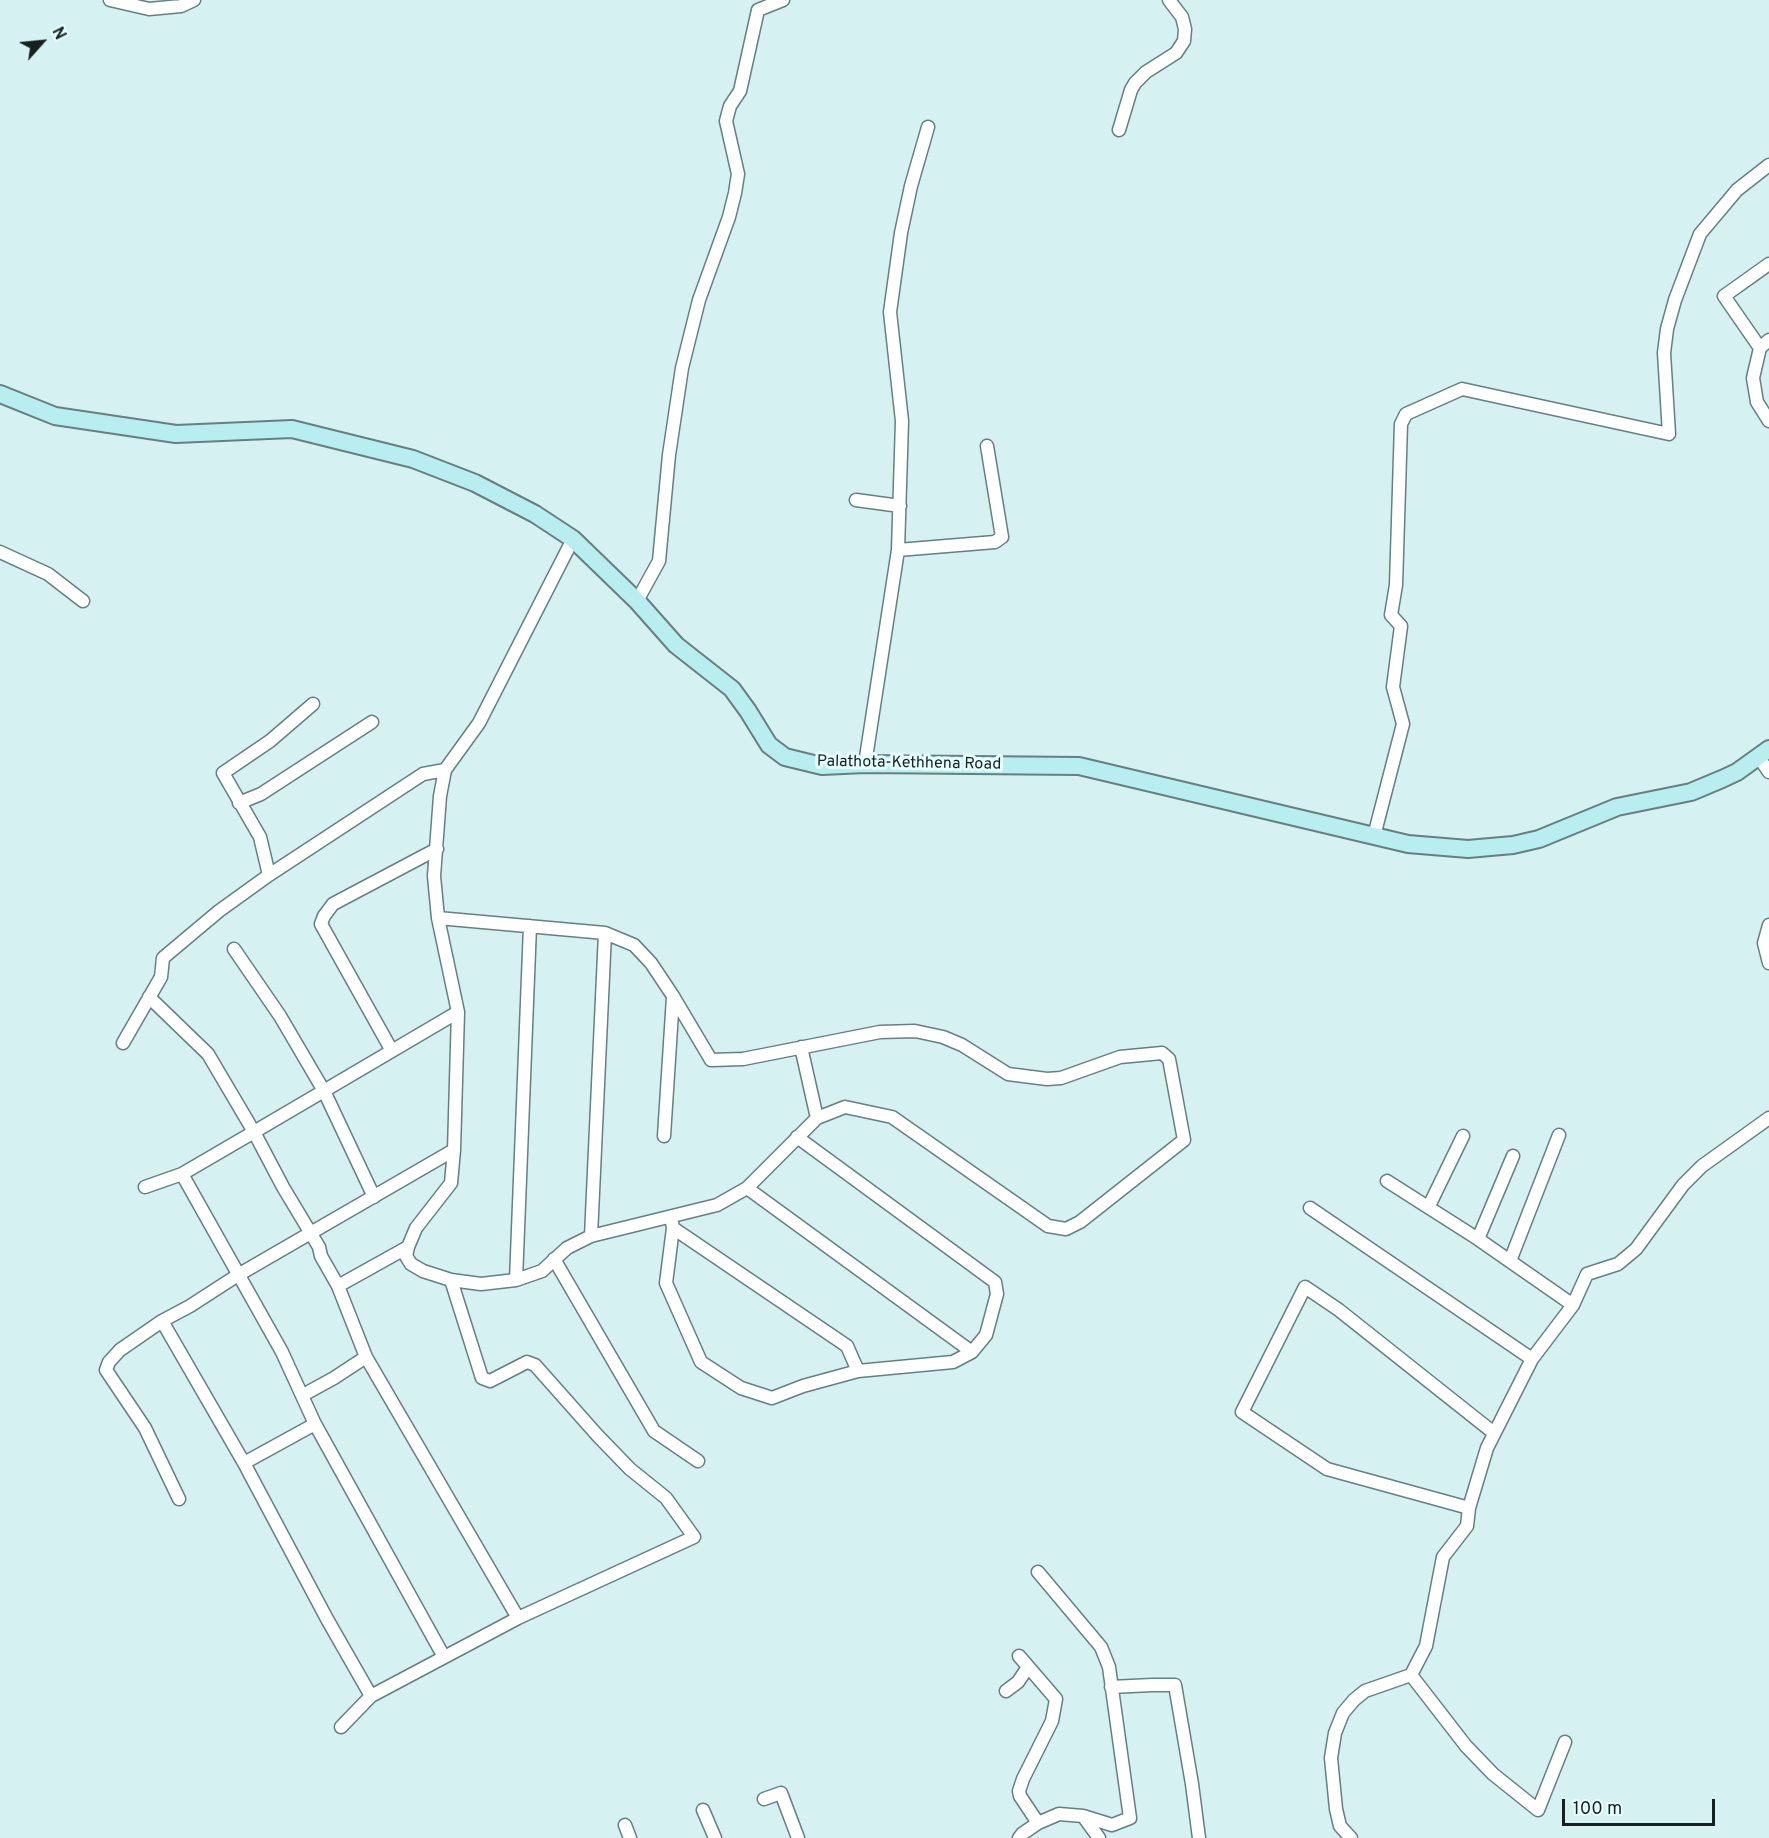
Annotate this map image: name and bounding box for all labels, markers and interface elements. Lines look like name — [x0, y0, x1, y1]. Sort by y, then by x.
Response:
north arrow — [12, 12, 72, 72]
text: N — [47, 24, 70, 43]
street label: Palathota-Kethhena Road — [817, 753, 1001, 775]
scale bar — [1565, 1787, 1718, 1825]
text: 100 m — [1573, 1798, 1622, 1821]

